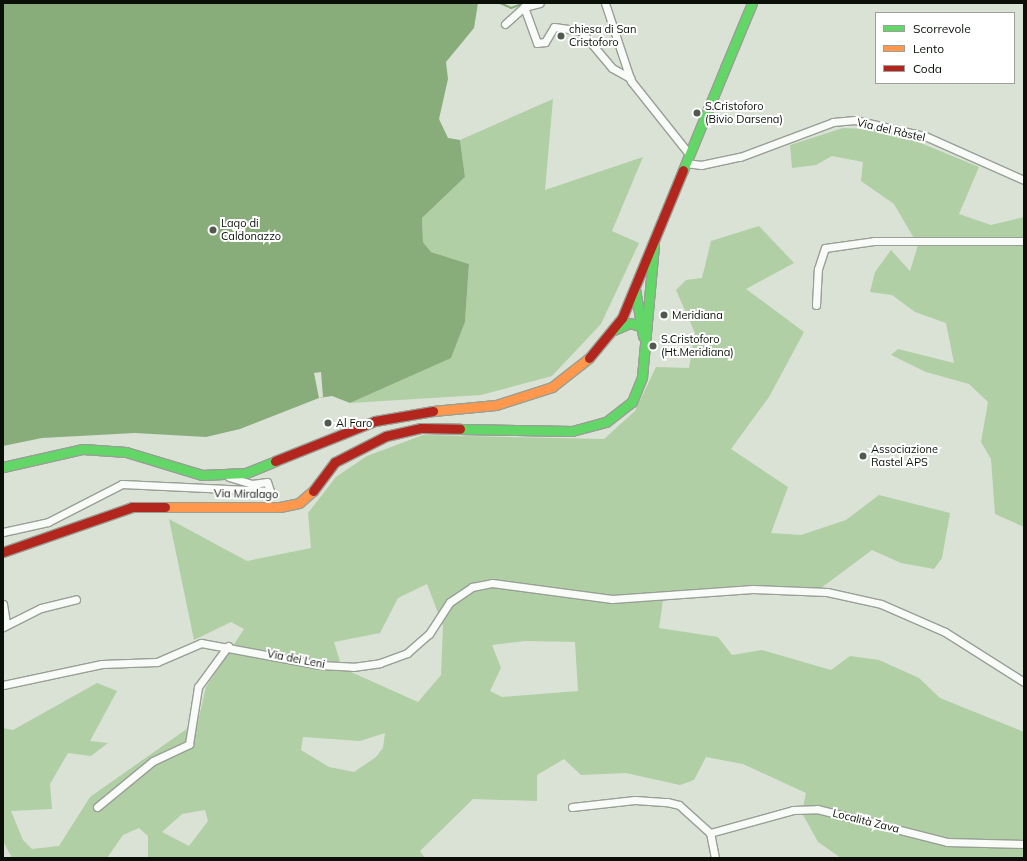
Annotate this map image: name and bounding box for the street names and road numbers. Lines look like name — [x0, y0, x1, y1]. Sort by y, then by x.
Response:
street label: Via del Ràstel — [855, 116, 927, 144]
street label: Via Miralago — [214, 487, 278, 501]
street label: Via dei Leni — [266, 647, 326, 671]
street label: Località Zava — [831, 806, 901, 836]

